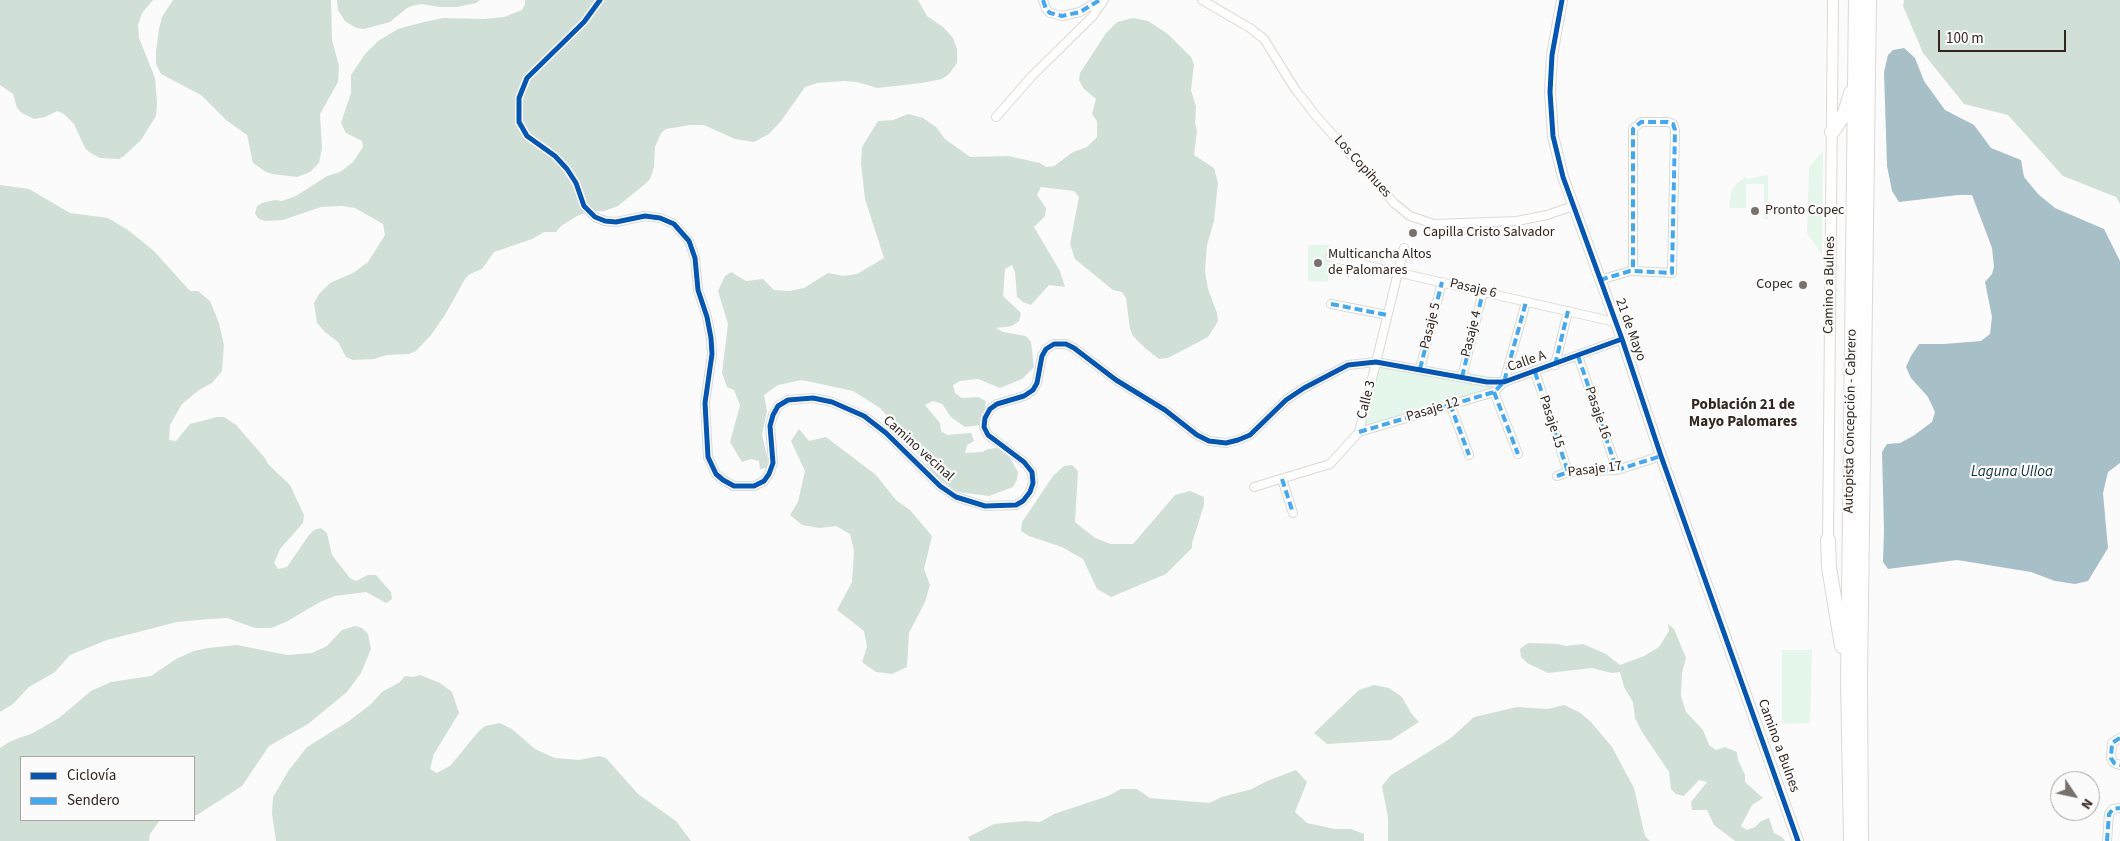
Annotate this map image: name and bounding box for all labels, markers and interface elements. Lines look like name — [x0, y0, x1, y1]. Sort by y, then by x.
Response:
scale bar — [1940, 20, 2068, 52]
text: 100 m — [1946, 28, 1984, 49]
street label: Los Copihues — [1330, 133, 1394, 201]
place label: Pronto Copec — [1765, 203, 1844, 219]
marker: Pronto Copec — [1749, 205, 1761, 217]
place label: Capilla Cristo Salvador — [1423, 225, 1555, 241]
marker: Capilla Cristo Salvador — [1407, 227, 1419, 239]
street label: Camino a Bulnes — [1821, 236, 1839, 334]
place label: Multicancha Altos de Palomares — [1328, 247, 1431, 280]
marker: Multicancha Altos de Palomares — [1312, 257, 1324, 269]
street label: Pasaje 6 — [1448, 275, 1498, 303]
place label: Copec — [1756, 277, 1793, 293]
marker: Copec — [1797, 279, 1809, 291]
street label: 21 de Mayo — [1611, 296, 1649, 364]
street label: Pasaje 5 — [1417, 301, 1445, 351]
street label: Pasaje 4 — [1458, 309, 1486, 359]
street label: Autopista Concepción - Cabrero — [1841, 329, 1861, 513]
street label: Calle A — [1506, 348, 1548, 376]
street label: Calle 3 — [1354, 379, 1380, 421]
street label: Pasaje 16 — [1580, 385, 1614, 441]
street label: Pasaje 12 — [1405, 394, 1461, 426]
street label: Pasaje 15 — [1535, 394, 1567, 450]
district label: Población 21 de Mayo Palomares — [1689, 397, 1797, 432]
street label: Camino vecinal — [879, 413, 957, 485]
street label: Pasaje 17 — [1567, 458, 1623, 482]
water label: Laguna Ulloa — [1971, 464, 2053, 482]
street label: Camino a Bulnes — [1753, 697, 1803, 795]
legend — [20, 756, 195, 821]
text: Ciclovía — [67, 765, 116, 786]
north arrow — [2050, 771, 2100, 821]
text: Sendero — [67, 790, 120, 811]
text: N — [2076, 794, 2098, 813]

